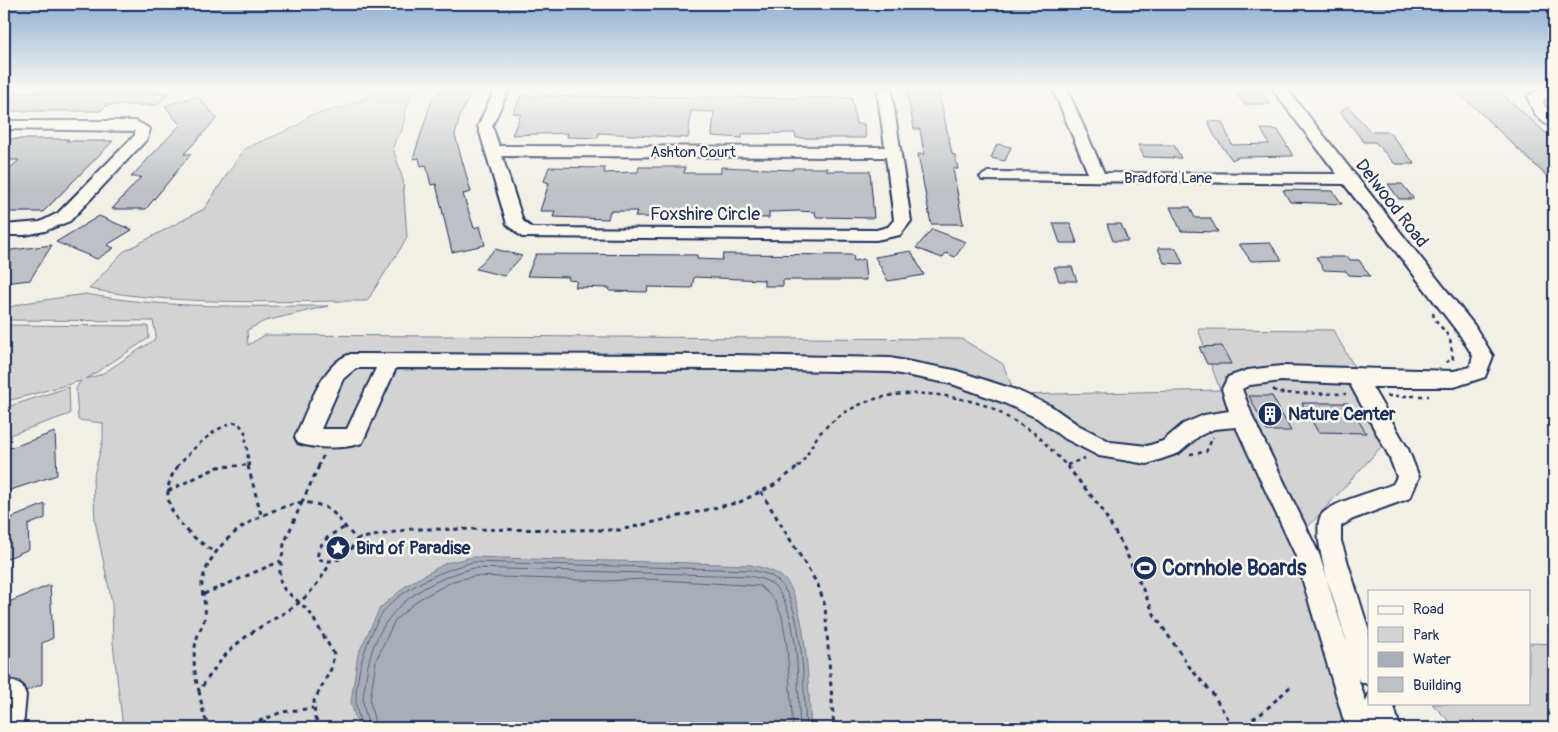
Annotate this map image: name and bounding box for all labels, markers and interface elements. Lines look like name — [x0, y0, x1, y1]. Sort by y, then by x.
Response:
street label: Ashton Court — [650, 143, 737, 162]
street label: Delwood Road — [1350, 154, 1433, 252]
street label: Bradford Lane — [1124, 169, 1213, 188]
street label: Foxshire Circle — [650, 203, 760, 226]
building icon: Nature Center — [1257, 401, 1283, 427]
place label: Nature Center — [1288, 403, 1396, 426]
place icon: Bird of Paradise — [325, 535, 351, 561]
place label: Bird of Paradise — [356, 537, 472, 560]
sports icon: Cornhole Boards — [1132, 555, 1158, 581]
place label: Cornhole Boards — [1162, 555, 1307, 582]
legend — [1368, 590, 1530, 704]
text: Road — [1413, 600, 1444, 619]
text: Park — [1413, 626, 1440, 645]
text: Water — [1413, 650, 1452, 669]
text: Building — [1413, 676, 1461, 695]

